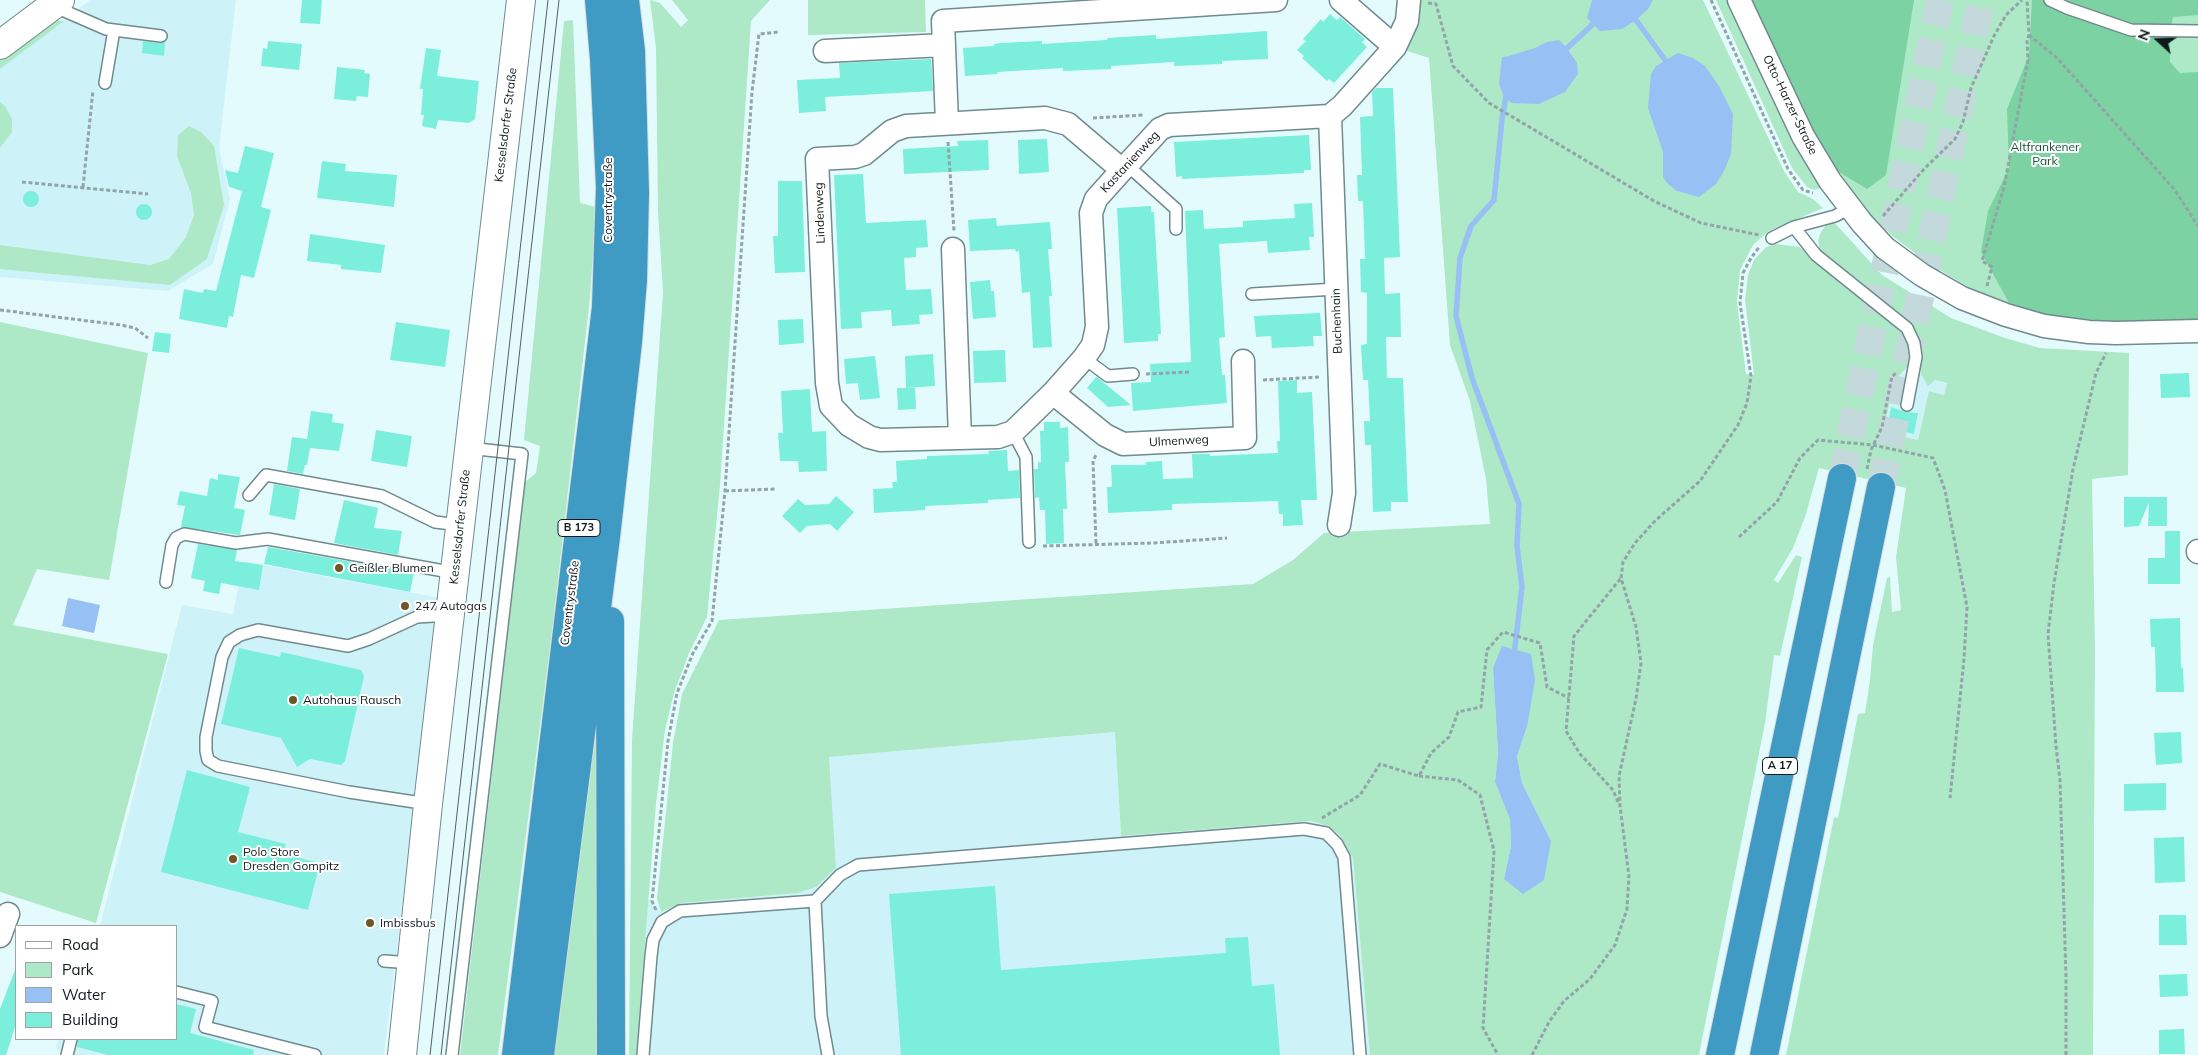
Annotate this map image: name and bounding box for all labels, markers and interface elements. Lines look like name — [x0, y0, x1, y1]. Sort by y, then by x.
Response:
north arrow — [2133, 15, 2183, 65]
text: N — [2134, 27, 2154, 43]
street label: Otto-Harzer-Straße — [1760, 53, 1820, 157]
street label: Kesselsdorfer Straße — [492, 67, 520, 183]
street label: Kastanienweg — [1098, 128, 1162, 196]
park label: Altfrankener Park — [2011, 140, 2079, 168]
street label: Coventrystraße — [601, 157, 615, 243]
street label: Lindenweg — [812, 182, 828, 244]
street label: Buchenhain — [1329, 288, 1345, 354]
street label: Ulmenweg — [1149, 432, 1209, 450]
street label: Kesselsdorfer Straße — [447, 469, 473, 585]
road number: B 173 — [558, 520, 600, 536]
street label: Coventrystraße — [558, 560, 582, 646]
place label: Geißler Blumen — [349, 561, 434, 575]
marker: Geißler Blumen — [333, 562, 345, 574]
place label: 247 Autogas — [415, 599, 487, 613]
marker: 247 Autogas — [399, 600, 411, 612]
place label: Autohaus Rausch — [303, 693, 401, 707]
marker: Autohaus Rausch — [287, 694, 299, 706]
road number: A 17 — [1762, 758, 1798, 774]
place label: Polo Store Dresden Gompitz — [243, 845, 339, 873]
marker: Polo Store Dresden Gompitz — [227, 853, 239, 865]
place label: Imbissbus — [380, 916, 436, 930]
marker: Imbissbus — [364, 917, 376, 929]
legend — [15, 925, 178, 1040]
text: Road — [62, 935, 99, 954]
text: Park — [62, 960, 94, 979]
text: Water — [62, 985, 106, 1004]
text: Building — [62, 1010, 118, 1029]

